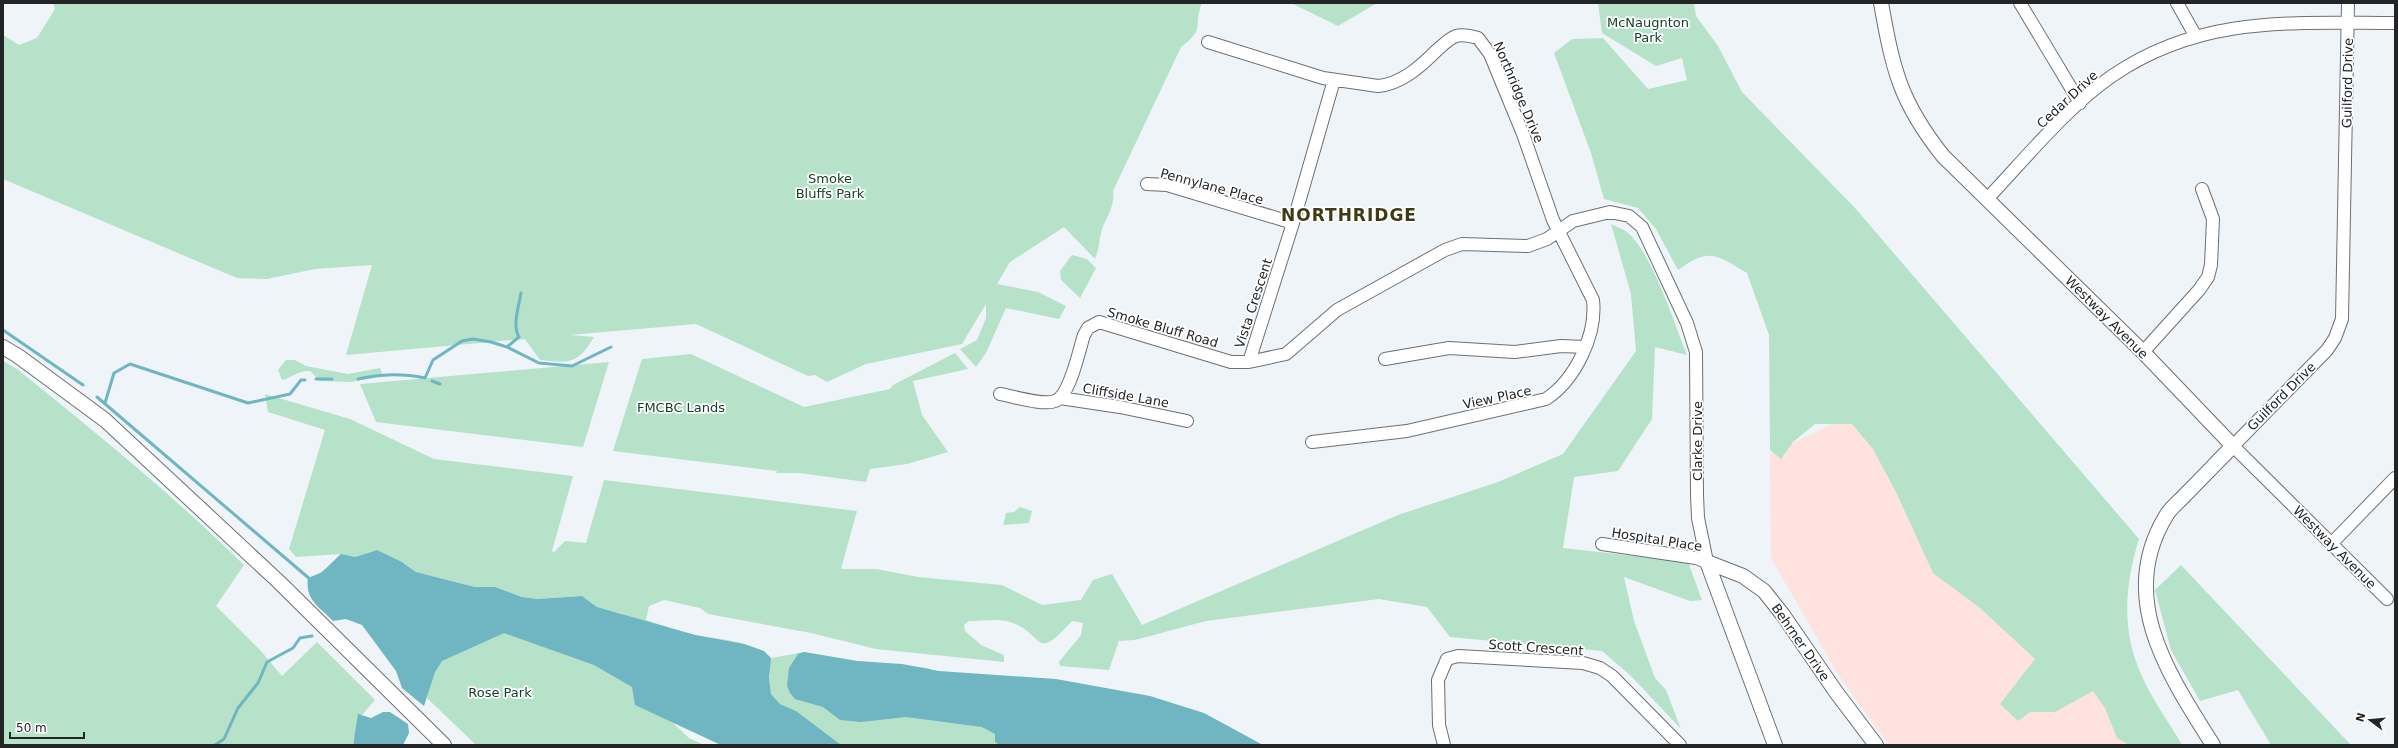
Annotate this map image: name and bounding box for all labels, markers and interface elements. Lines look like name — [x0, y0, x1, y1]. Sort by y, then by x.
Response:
park label: McNaugnton Park — [1607, 15, 1689, 45]
street label: Guilford Drive — [2339, 38, 2356, 128]
street label: Northridge Drive — [1490, 39, 1547, 145]
street label: Cedar Drive — [2034, 67, 2101, 131]
street label: Pennylane Place — [1159, 166, 1265, 207]
park label: Smoke Bluffs Park — [796, 171, 865, 201]
district label: NORTHRIDGE — [1281, 205, 1417, 225]
street label: Vista Crescent — [1232, 256, 1275, 350]
street label: Westway Avenue — [2062, 273, 2151, 362]
street label: Smoke Bluff Road — [1106, 304, 1220, 350]
street label: Guilford Drive — [2244, 359, 2319, 434]
street label: Cliffside Lane — [1082, 381, 1170, 410]
street label: View Place — [1462, 383, 1533, 412]
park label: FMCBC Lands — [637, 400, 725, 415]
street label: Clarke Drive — [1690, 401, 1705, 481]
street label: Westway Avenue — [2290, 503, 2379, 592]
street label: Hospital Place — [1610, 525, 1703, 554]
street label: Behrner Drive — [1768, 601, 1833, 684]
street label: Scott Crescent — [1488, 637, 1584, 658]
park label: Rose Park — [468, 685, 532, 700]
north arrow — [2350, 700, 2390, 740]
text: N — [2353, 711, 2368, 724]
scale bar — [10, 714, 84, 740]
text: 50 m — [16, 721, 47, 735]

